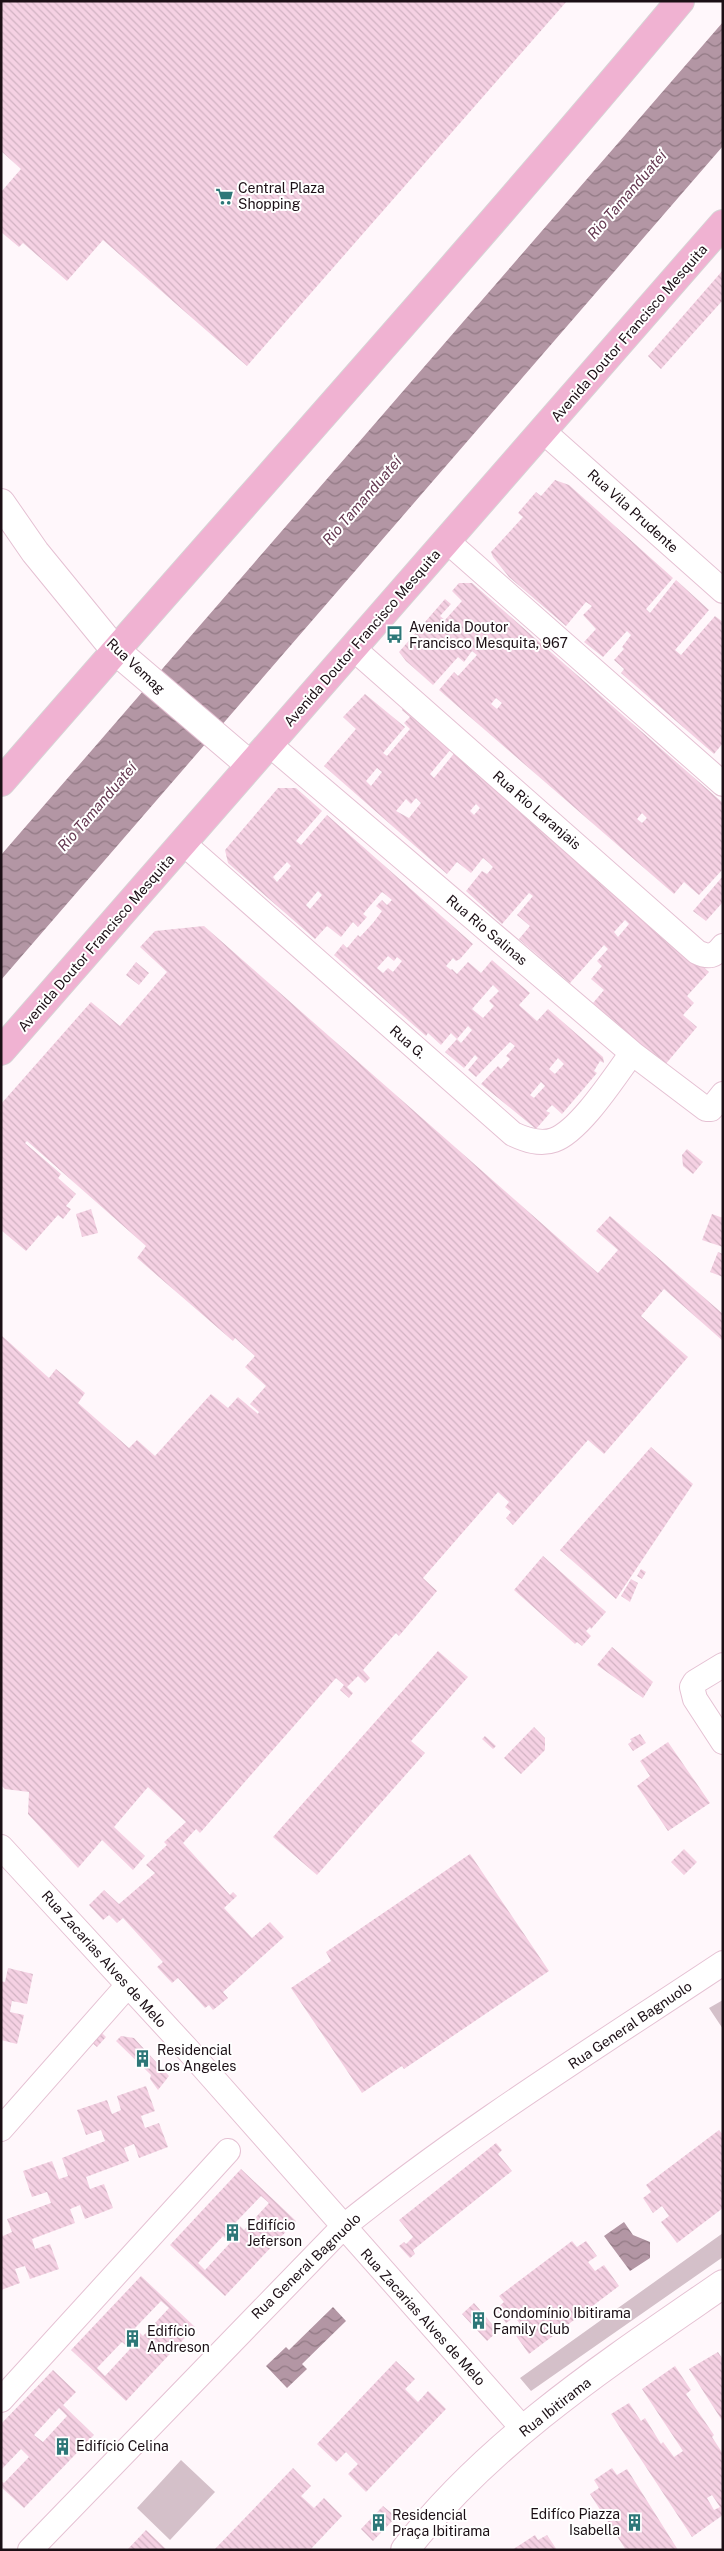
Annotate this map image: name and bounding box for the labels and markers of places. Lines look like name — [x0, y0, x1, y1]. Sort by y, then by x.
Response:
place label: Central Plaza Shopping — [238, 180, 325, 212]
supermarket icon: Central Plaza Shopping — [214, 186, 234, 206]
place label: Avenida Doutor Francisco Mesquita, 967 — [409, 619, 568, 651]
bus stop icon: Avenida Doutor Francisco Mesquita, 967 — [385, 625, 405, 645]
place label: Residencial Los Angeles — [157, 2042, 236, 2074]
building icon: Residencial Los Angeles — [133, 2048, 153, 2068]
place label: Edifício Jeferson — [247, 2217, 302, 2249]
building icon: Edifício Jeferson — [223, 2223, 243, 2243]
place label: Condomínio Ibitirama Family Club — [493, 2305, 631, 2337]
building icon: Condomínio Ibitirama Family Club — [469, 2311, 489, 2331]
place label: Edifício Andreson — [147, 2323, 210, 2355]
building icon: Edifício Andreson — [123, 2329, 143, 2349]
building icon: Edifício Celina — [52, 2436, 72, 2456]
place label: Edifício Celina — [76, 2438, 169, 2454]
place label: Edifíco Piazza Isabella — [530, 2506, 620, 2538]
place label: Residencial Praça Ibitirama — [392, 2507, 490, 2539]
building icon: Edifíco Piazza Isabella — [624, 2512, 644, 2532]
building icon: Residencial Praça Ibitirama — [368, 2513, 388, 2533]

